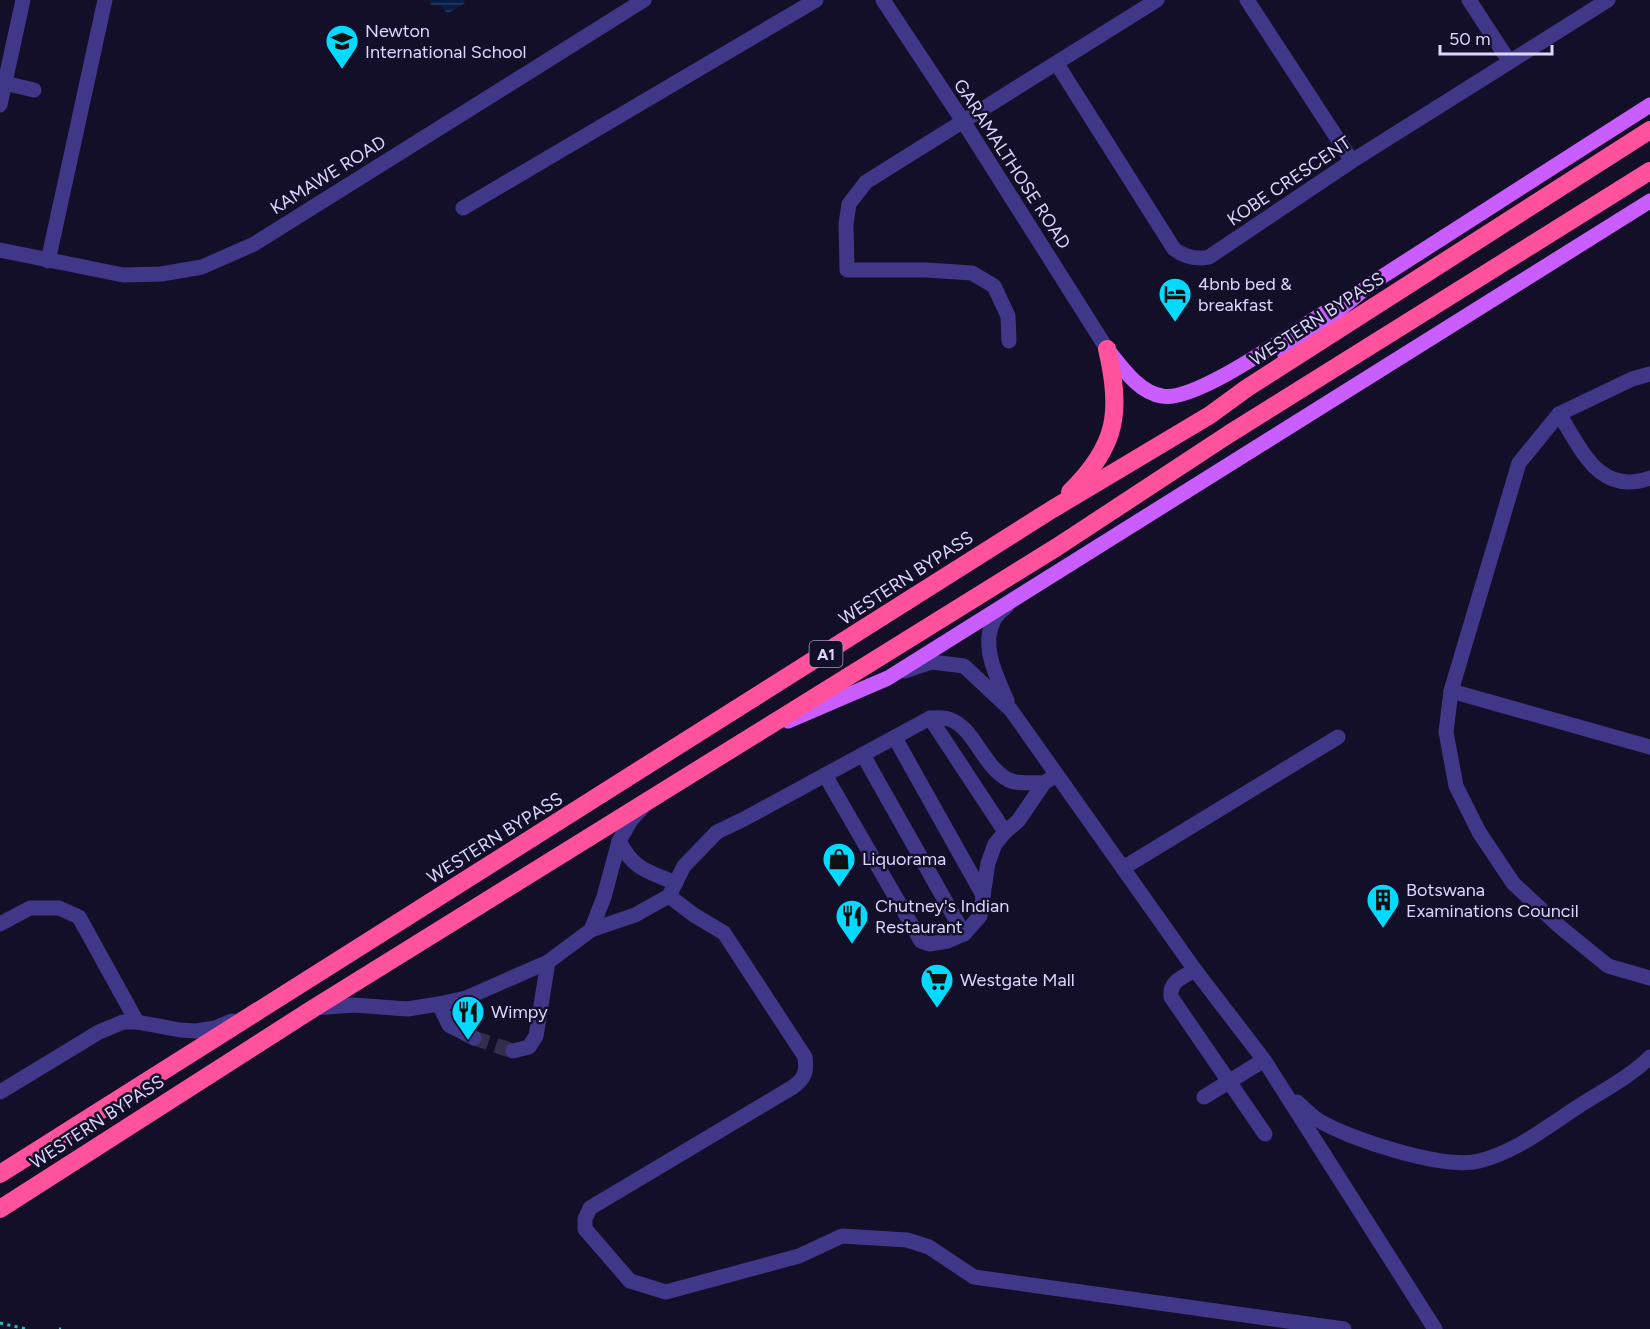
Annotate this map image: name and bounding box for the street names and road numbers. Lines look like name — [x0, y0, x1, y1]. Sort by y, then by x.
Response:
street label: GARAMALTHOSE ROAD — [949, 75, 1075, 253]
street label: KAMAWE ROAD — [266, 131, 390, 219]
street label: KOBE CRESCENT — [1223, 131, 1355, 231]
street label: WESTERN BYPASS — [1246, 267, 1388, 371]
street label: WESTERN BYPASS — [835, 526, 977, 630]
road number: A1 — [810, 641, 842, 667]
street label: WESTERN BYPASS — [423, 787, 567, 889]
street label: WESTERN BYPASS — [26, 1070, 168, 1174]

